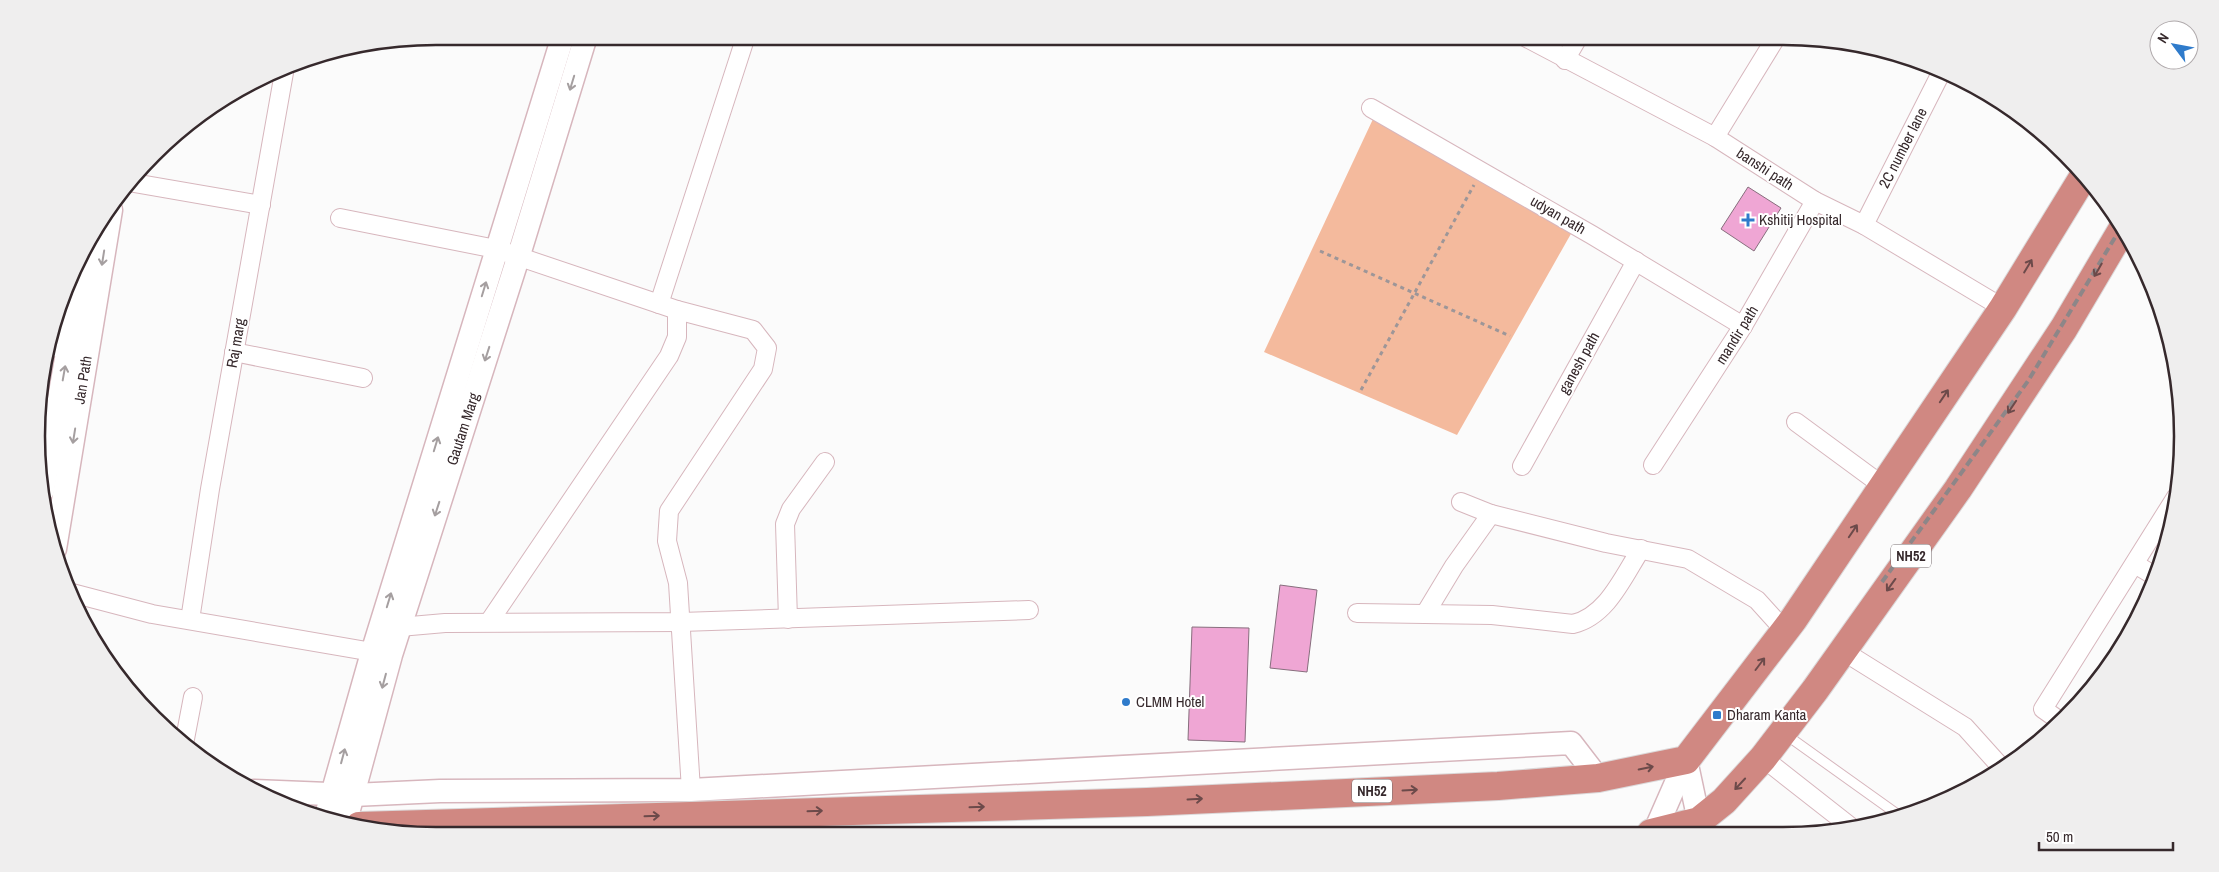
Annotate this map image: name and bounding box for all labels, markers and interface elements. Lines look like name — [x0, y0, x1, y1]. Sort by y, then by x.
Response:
north arrow — [2149, 20, 2199, 70]
text: N — [2153, 30, 2173, 46]
one-way arrow — [566, 74, 576, 90]
street label: 2C number lane — [1873, 104, 1932, 192]
street label: banshi path — [1733, 142, 1798, 195]
street label: udyan path — [1527, 190, 1590, 239]
place label: Kshitij Hospital — [1759, 209, 1842, 230]
marker: Kshitij Hospital — [1741, 213, 1755, 227]
one-way arrow — [98, 250, 108, 266]
one-way arrow — [2024, 260, 2034, 274]
one-way arrow — [2093, 262, 2103, 276]
one-way arrow — [479, 281, 489, 297]
street label: mandir path — [1710, 301, 1763, 368]
street label: Raj marg — [221, 316, 250, 369]
street label: ganesh path — [1553, 328, 1604, 397]
one-way arrow — [482, 346, 491, 362]
street label: Jan Path — [68, 354, 97, 406]
one-way arrow — [59, 366, 69, 382]
one-way arrow — [1938, 389, 1949, 403]
street label: Gautam Marg — [441, 390, 484, 468]
one-way arrow — [2007, 400, 2017, 414]
one-way arrow — [68, 427, 78, 443]
one-way arrow — [432, 437, 442, 453]
one-way arrow — [432, 501, 442, 517]
one-way arrow — [1848, 524, 1858, 538]
road number: NH52 — [1891, 544, 1931, 568]
one-way arrow — [1886, 578, 1896, 592]
one-way arrow — [384, 592, 394, 608]
one-way arrow — [1754, 658, 1765, 671]
one-way arrow — [379, 673, 388, 689]
place label: CLMM Hotel — [1136, 691, 1204, 712]
marker: CLMM Hotel — [1120, 696, 1132, 708]
place label: Dharam Kanta — [1727, 704, 1806, 725]
marker: Dharam Kanta — [1711, 709, 1723, 721]
one-way arrow — [339, 748, 349, 764]
one-way arrow — [1637, 763, 1653, 773]
one-way arrow — [1734, 778, 1746, 791]
road number: NH52 — [1352, 779, 1392, 802]
one-way arrow — [1402, 785, 1418, 794]
one-way arrow — [1187, 795, 1203, 804]
one-way arrow — [969, 802, 985, 811]
one-way arrow — [806, 807, 822, 816]
one-way arrow — [644, 812, 660, 821]
scale bar — [2039, 820, 2173, 852]
text: 50 m — [2046, 826, 2073, 847]

